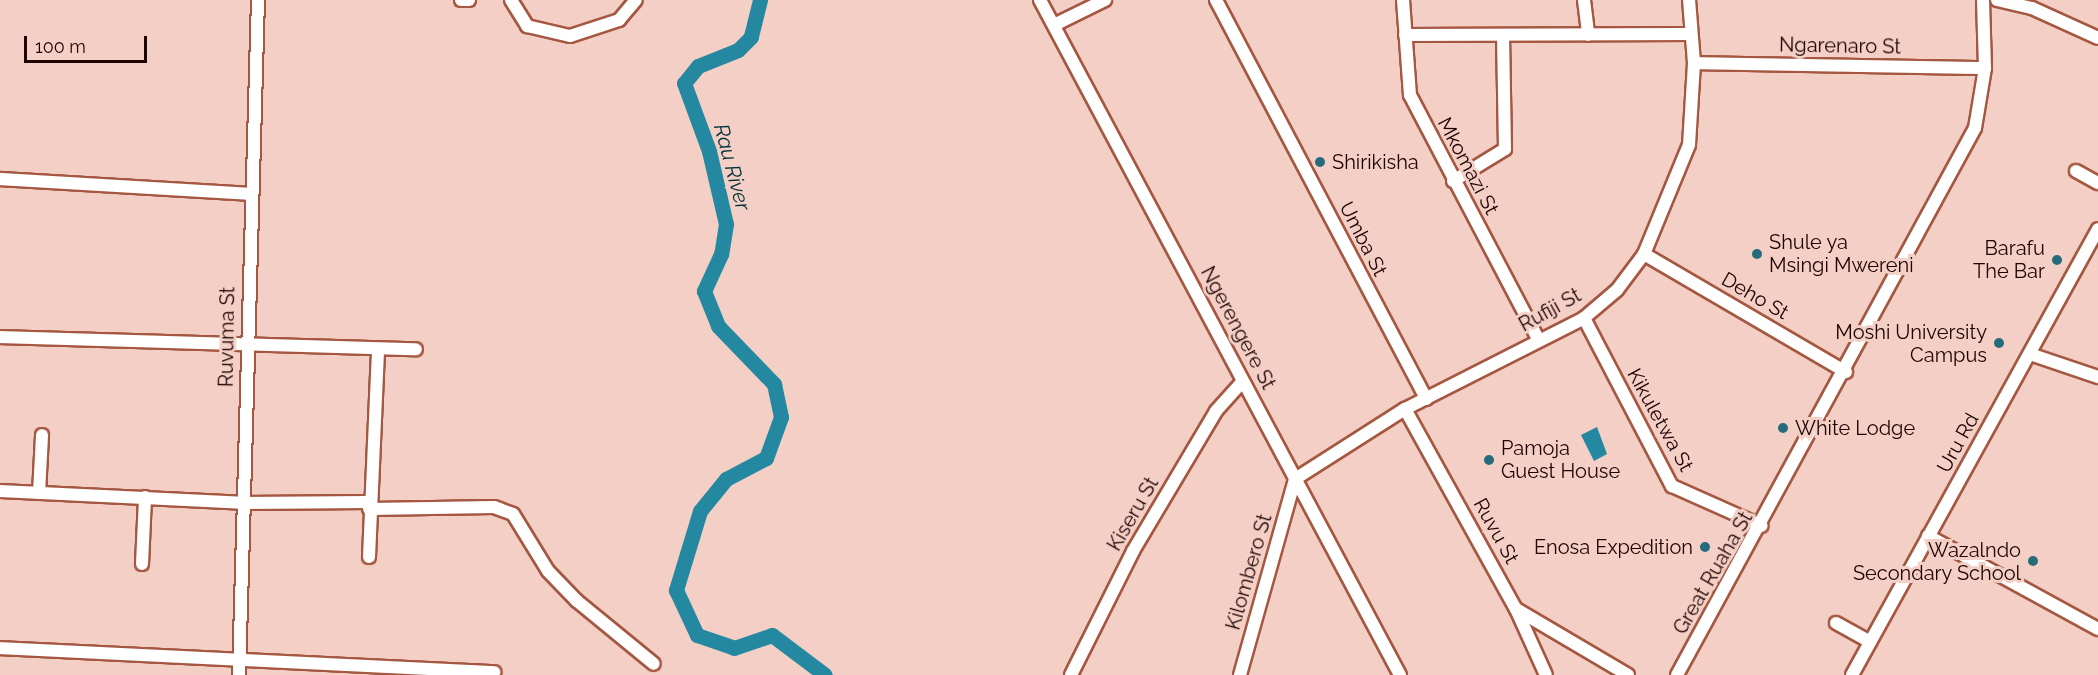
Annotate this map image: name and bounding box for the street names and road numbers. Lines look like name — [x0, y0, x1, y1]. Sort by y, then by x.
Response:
street label: Ngarenaro St — [1779, 33, 1901, 59]
street label: Mkomazi St — [1432, 113, 1504, 219]
street label: Umba St — [1334, 198, 1392, 280]
street label: Ngerengere St — [1196, 262, 1280, 394]
street label: Deho St — [1717, 267, 1793, 325]
street label: Rufiji St — [1515, 283, 1585, 337]
street label: Ruvuma St — [214, 287, 240, 387]
street label: Kikuletwa St — [1622, 364, 1698, 476]
street label: Uru Rd — [1932, 409, 1984, 477]
street label: Kiseru St — [1102, 473, 1164, 555]
street label: Ruvu St — [1468, 494, 1524, 568]
street label: Great Ruaha St — [1668, 508, 1758, 638]
street label: Kilombero St — [1221, 511, 1277, 633]

